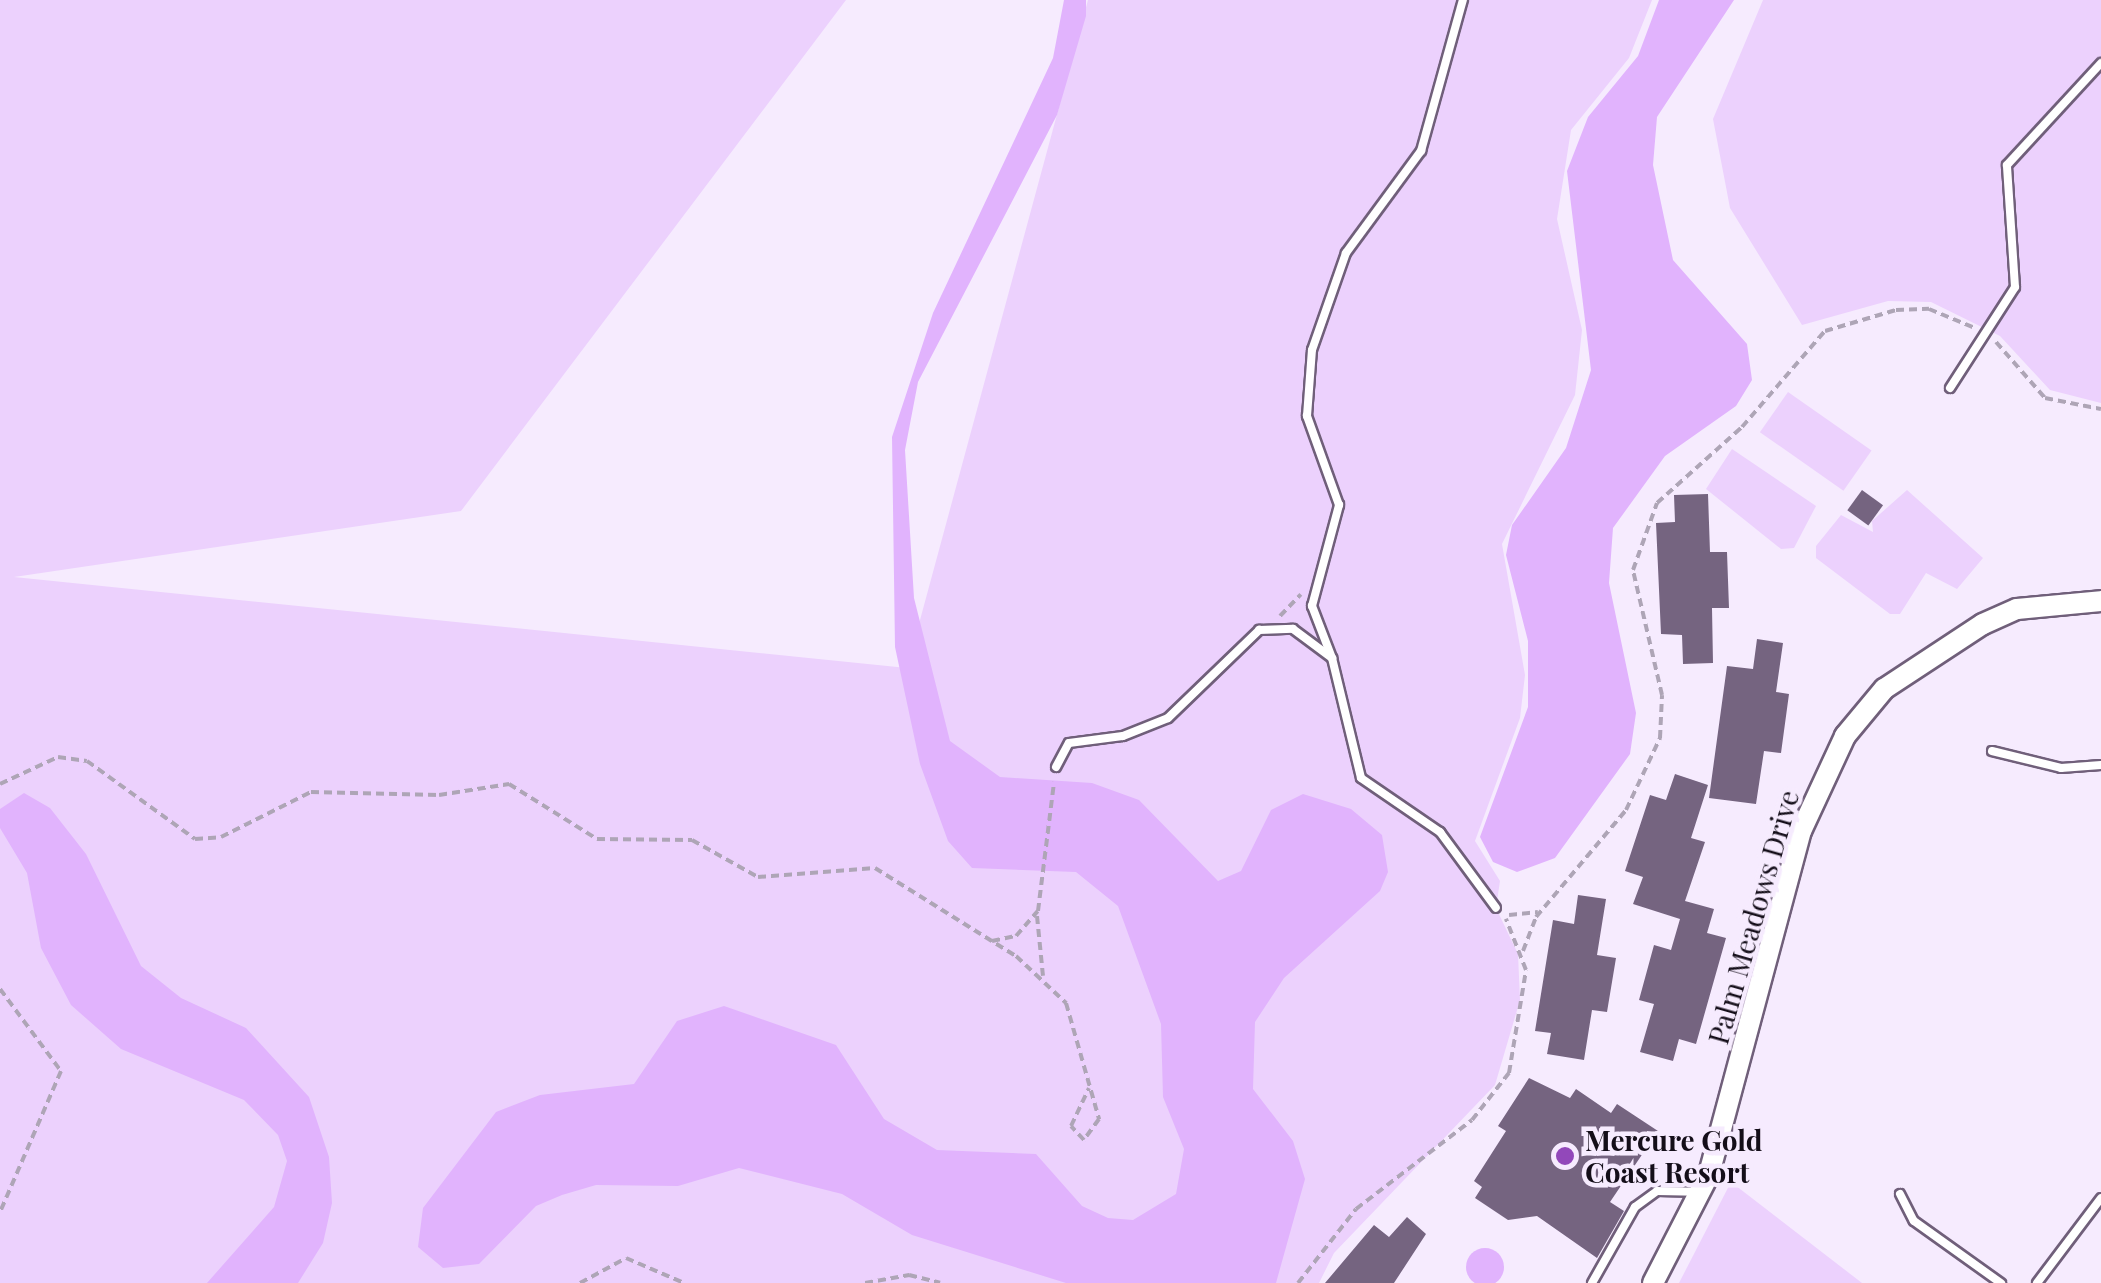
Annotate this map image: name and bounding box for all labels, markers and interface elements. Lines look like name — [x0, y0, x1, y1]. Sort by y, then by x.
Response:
street label: Palm Meadows Drive — [1701, 786, 1805, 1048]
place label: Mercure Gold Coast Resort — [1585, 1123, 1763, 1189]
marker: Mercure Gold Coast Resort — [1554, 1145, 1576, 1167]

